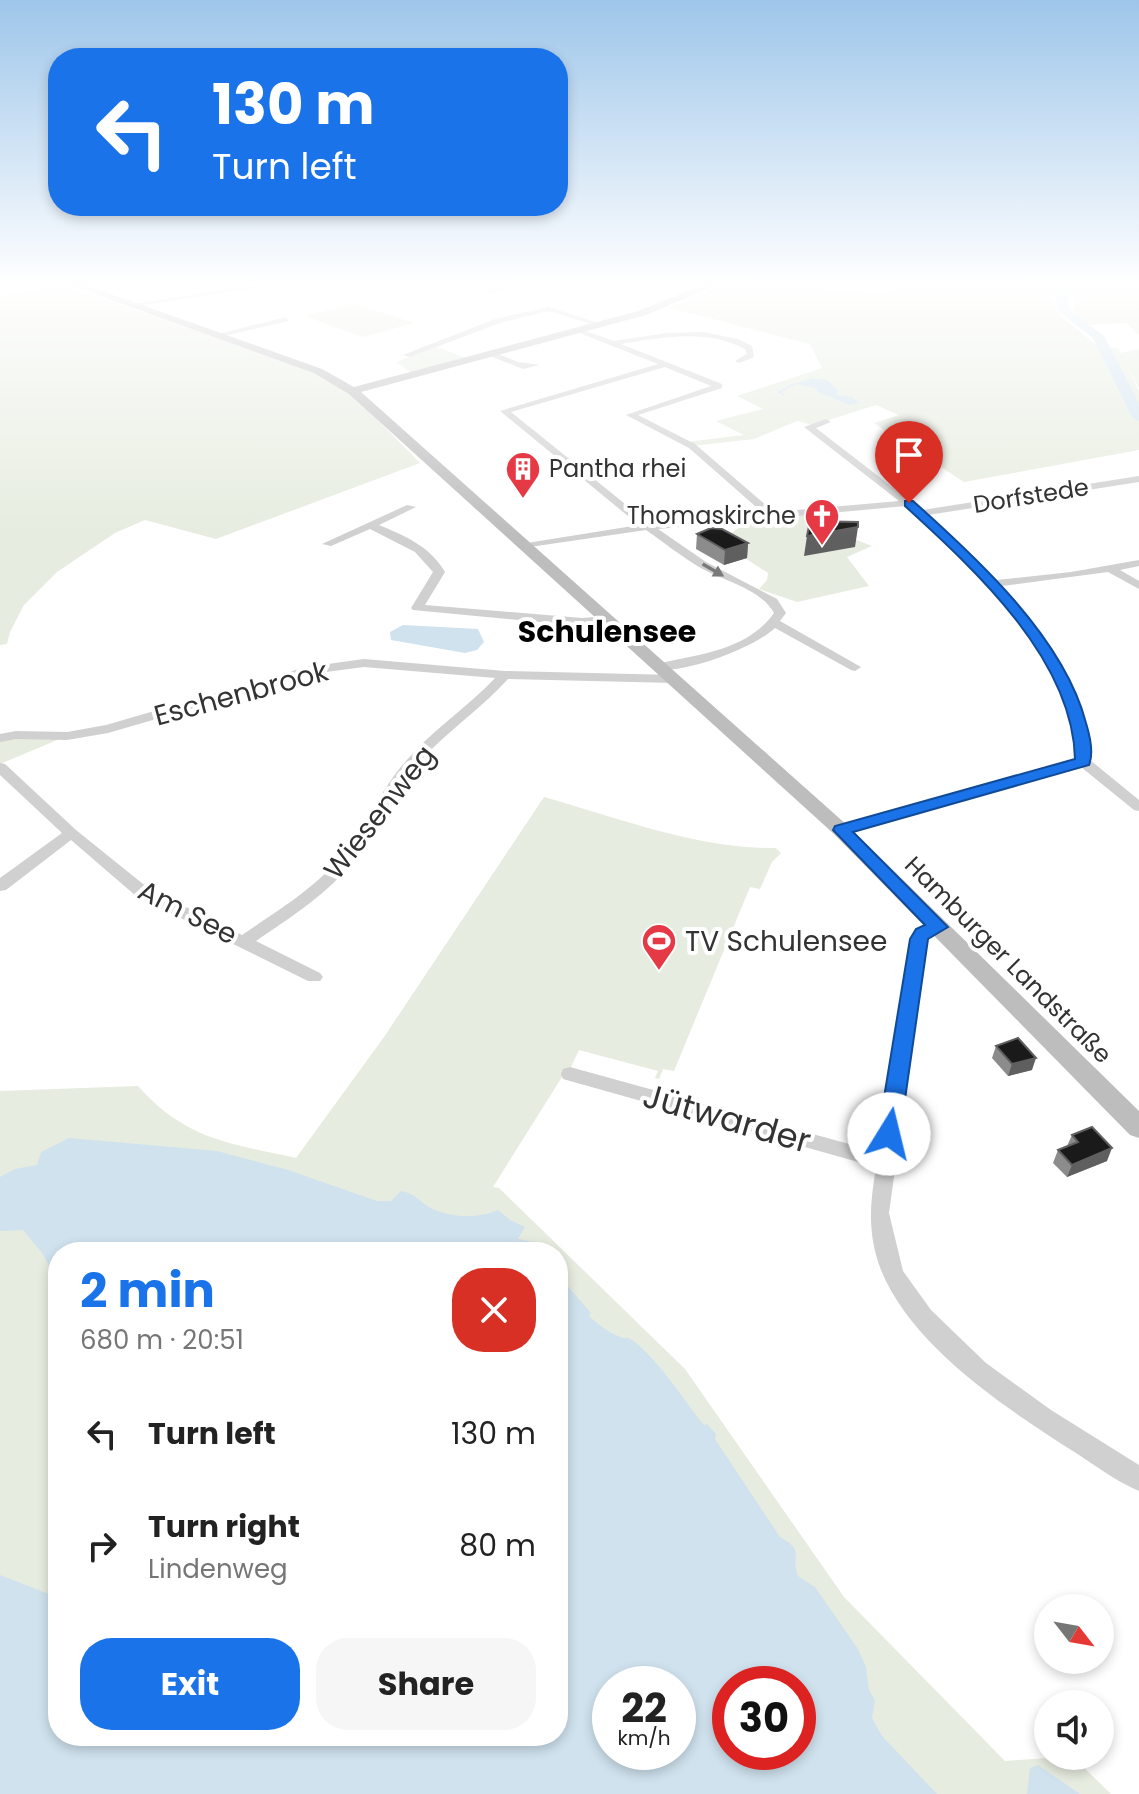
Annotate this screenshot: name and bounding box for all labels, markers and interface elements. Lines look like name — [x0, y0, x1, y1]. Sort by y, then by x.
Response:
text: 130 m — [212, 65, 375, 144]
icon: left — [80, 80, 184, 184]
text: Turn left — [212, 141, 357, 192]
pin — [875, 421, 943, 503]
icon: arrive — [887, 433, 931, 477]
building icon: Pantha rhei — [504, 450, 542, 500]
place label: Pantha rhei — [549, 452, 686, 485]
street label: Dorfstede — [971, 470, 1091, 521]
church icon: Thomaskirche — [803, 497, 841, 547]
place label: Thomaskirche — [627, 499, 796, 532]
one-way arrow — [702, 563, 724, 577]
district label: Schulensee — [518, 610, 696, 653]
street label: Eschenbrook — [150, 651, 333, 735]
street label: Wiesenweg — [315, 737, 444, 888]
street label: Hamburger Landstraße — [898, 849, 1119, 1070]
street label: Am See — [132, 871, 244, 954]
sports icon: TV Schulensee — [640, 922, 678, 972]
place label: TV Schulensee — [685, 922, 887, 961]
street label: Jütwarder — [637, 1071, 817, 1165]
position arrow — [847, 1092, 931, 1176]
text: 2 min — [80, 1257, 215, 1324]
button: close — [452, 1268, 536, 1352]
text: 680 m · 20:51 — [80, 1322, 244, 1358]
icon: left — [80, 1412, 124, 1456]
text: Turn left — [148, 1412, 276, 1455]
text: 130 m — [451, 1412, 536, 1455]
text: Turn right — [148, 1505, 300, 1548]
icon: right — [80, 1524, 124, 1568]
text: 80 m — [459, 1524, 536, 1567]
text: Lindenweg — [148, 1551, 288, 1587]
north arrow — [1034, 1594, 1114, 1674]
map controls — [1034, 1594, 1114, 1770]
button: Exit — [80, 1638, 300, 1730]
button: Share — [316, 1638, 536, 1730]
speed limit sign: 30 — [712, 1666, 816, 1770]
text: 22 — [621, 1680, 667, 1736]
button: sound — [1034, 1690, 1114, 1770]
text: km/h — [617, 1724, 671, 1752]

